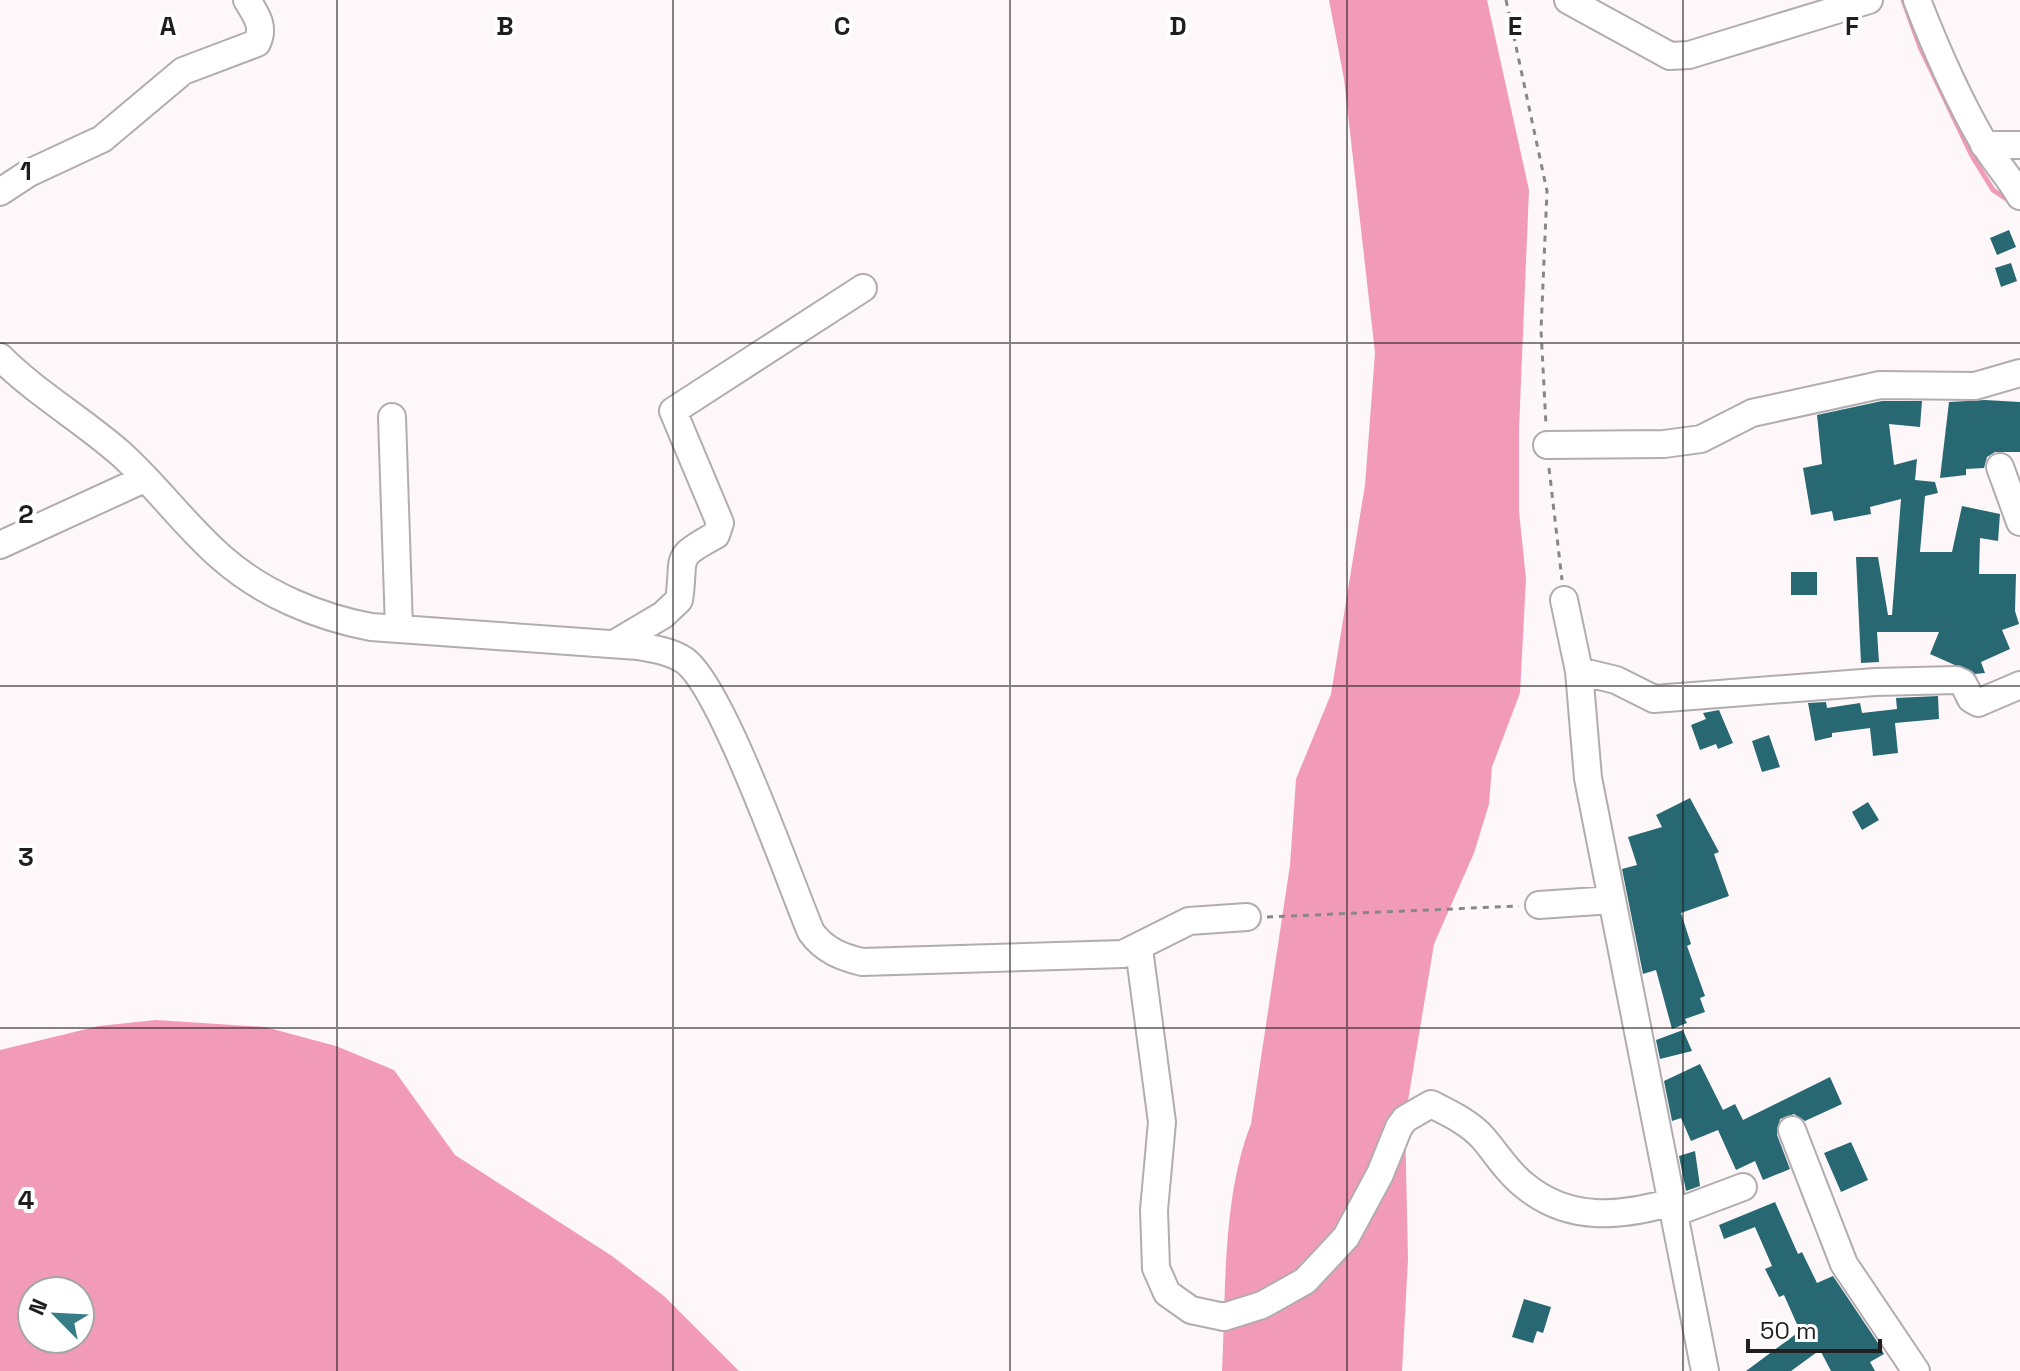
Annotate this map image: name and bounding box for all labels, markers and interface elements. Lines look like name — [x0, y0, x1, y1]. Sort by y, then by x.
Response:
text: A — [160, 9, 177, 43]
text: B — [496, 9, 514, 43]
text: C — [834, 9, 850, 43]
text: D — [1169, 9, 1187, 43]
text: E — [1508, 9, 1522, 43]
text: F — [1845, 9, 1859, 43]
text: 1 — [20, 154, 32, 188]
text: 2 — [18, 497, 34, 531]
text: 3 — [18, 840, 34, 874]
text: 4 — [18, 1183, 34, 1217]
north arrow — [16, 1275, 96, 1355]
text: N — [22, 1294, 54, 1319]
scale bar — [1748, 1303, 1880, 1353]
text: 50 m — [1760, 1315, 1817, 1346]

